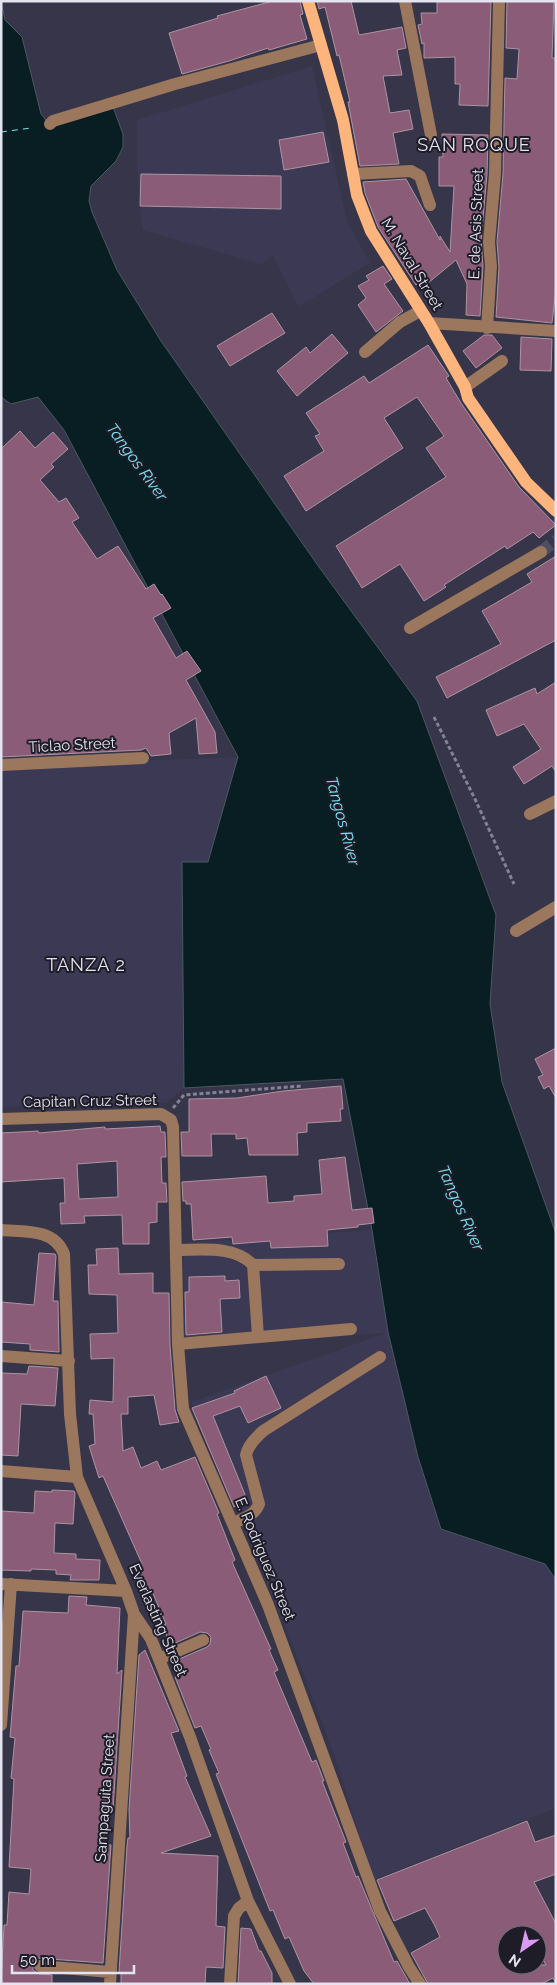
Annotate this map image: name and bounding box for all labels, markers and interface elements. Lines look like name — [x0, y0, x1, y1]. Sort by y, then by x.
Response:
district label: SAN ROQUE — [417, 134, 531, 155]
street label: E. de Asis Street — [465, 168, 487, 280]
street label: M. Naval Street — [377, 215, 447, 313]
water label: Tangos River — [102, 419, 172, 505]
street label: Ticlao Street — [28, 734, 116, 756]
water label: Tangos River — [322, 774, 364, 868]
district label: TANZA 2 — [46, 954, 126, 975]
street label: Capitan Cruz Street — [23, 1091, 157, 1111]
water label: Tangos River — [434, 1162, 488, 1254]
street label: E. Rodriguez Street — [231, 1495, 299, 1623]
street label: Everlasting Street — [125, 1561, 191, 1679]
street label: Sampaguita Street — [92, 1733, 118, 1863]
north arrow — [497, 1925, 547, 1975]
scale bar — [12, 1942, 135, 1974]
text: 50 m — [20, 1951, 55, 1969]
text: N — [506, 1951, 524, 1970]

